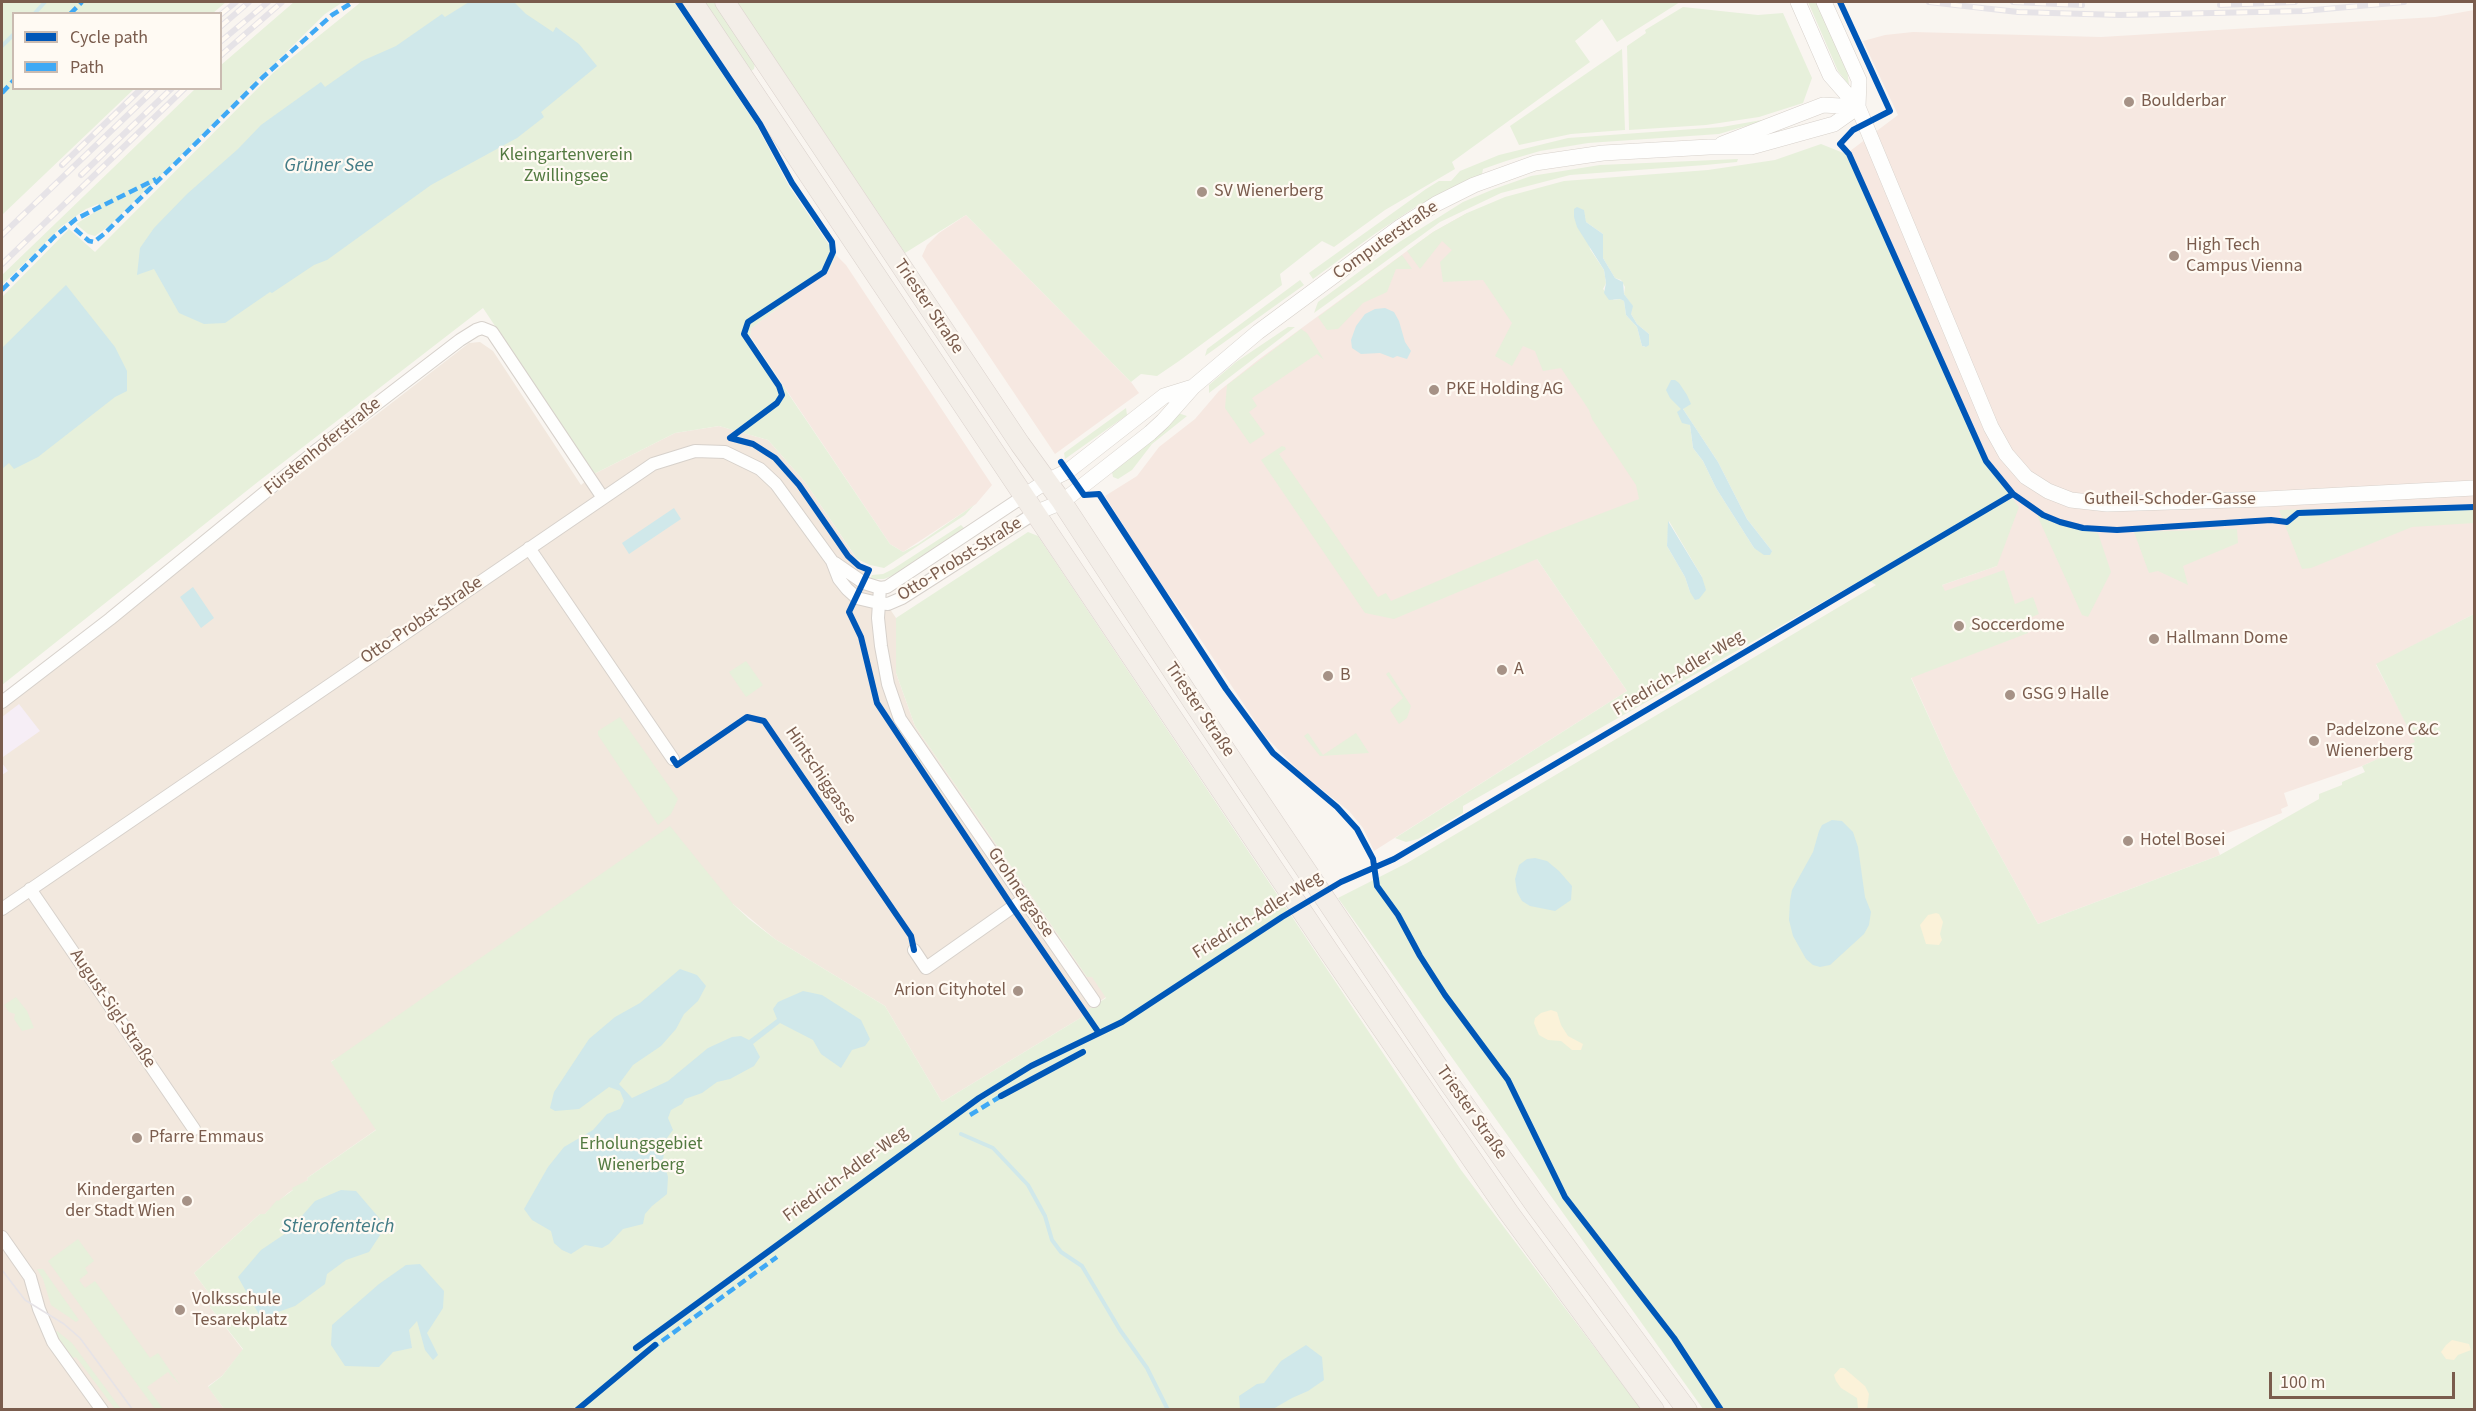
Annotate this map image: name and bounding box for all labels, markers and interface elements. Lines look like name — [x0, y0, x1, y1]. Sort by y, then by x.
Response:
legend — [12, 12, 222, 90]
text: Cycle path — [70, 25, 148, 50]
text: Path — [70, 55, 104, 80]
place label: Boulderbar — [2141, 91, 2226, 113]
marker: Boulderbar — [2122, 95, 2136, 109]
park label: Kleingartenverein Zwillingsee — [499, 145, 633, 188]
water label: Grüner See — [284, 155, 374, 179]
place label: SV Wienerberg — [1214, 181, 1323, 203]
marker: SV Wienerberg — [1195, 185, 1209, 199]
street label: Computerstraße — [1329, 197, 1443, 285]
place label: High Tech Campus Vienna — [2186, 235, 2303, 278]
marker: High Tech Campus Vienna — [2167, 249, 2181, 263]
street label: Triester Straße — [888, 256, 968, 358]
place label: PKE Holding AG — [1446, 379, 1563, 401]
marker: PKE Holding AG — [1427, 383, 1441, 397]
street label: Fürstenhoferstraße — [260, 393, 386, 501]
street label: Gutheil-Schoder-Gasse — [2084, 489, 2256, 511]
street label: Otto-Probst-Straße — [894, 513, 1026, 607]
street label: Otto-Probst-Straße — [357, 572, 487, 670]
place label: Soccerdome — [1971, 615, 2065, 637]
marker: Soccerdome — [1952, 619, 1966, 633]
street label: Friedrich-Adler-Weg — [1610, 626, 1748, 722]
place label: Hallmann Dome — [2166, 628, 2288, 650]
marker: Hallmann Dome — [2147, 632, 2161, 646]
street label: Triester Straße — [1159, 659, 1239, 761]
place label: A — [1514, 659, 1524, 681]
marker: A — [1495, 663, 1509, 677]
place label: B — [1340, 665, 1351, 687]
marker: B — [1321, 669, 1335, 683]
place label: GSG 9 Halle — [2022, 684, 2109, 706]
marker: GSG 9 Halle — [2003, 688, 2017, 702]
place label: Padelzone C&C Wienerberg — [2326, 720, 2439, 762]
street label: Hintschiggasse — [780, 723, 860, 829]
marker: Padelzone C&C Wienerberg — [2307, 734, 2321, 748]
place label: Hotel Bosei — [2140, 830, 2225, 852]
marker: Hotel Bosei — [2121, 834, 2135, 848]
street label: Grohnergasse — [982, 844, 1058, 942]
street label: Friedrich-Adler-Weg — [1189, 867, 1327, 965]
street label: August-Sigl-Straße — [64, 945, 160, 1073]
place label: Arion Cityhotel — [895, 980, 1006, 1002]
marker: Arion Cityhotel — [1011, 984, 1025, 998]
street label: Triester Straße — [1431, 1062, 1511, 1164]
street label: Friedrich-Adler-Weg — [779, 1123, 913, 1227]
place label: Pfarre Emmaus — [149, 1127, 264, 1149]
marker: Pfarre Emmaus — [130, 1131, 144, 1145]
park label: Erholungsgebiet Wienerberg — [579, 1134, 703, 1176]
place label: Kindergarten der Stadt Wien — [65, 1180, 175, 1222]
marker: Kindergarten der Stadt Wien — [180, 1194, 194, 1208]
water label: Stierofenteich — [281, 1216, 395, 1240]
place label: Volksschule Tesarekplatz — [192, 1289, 287, 1332]
marker: Volksschule Tesarekplatz — [173, 1303, 187, 1317]
scale bar — [2272, 1360, 2458, 1398]
text: 100 m — [2280, 1370, 2325, 1395]

